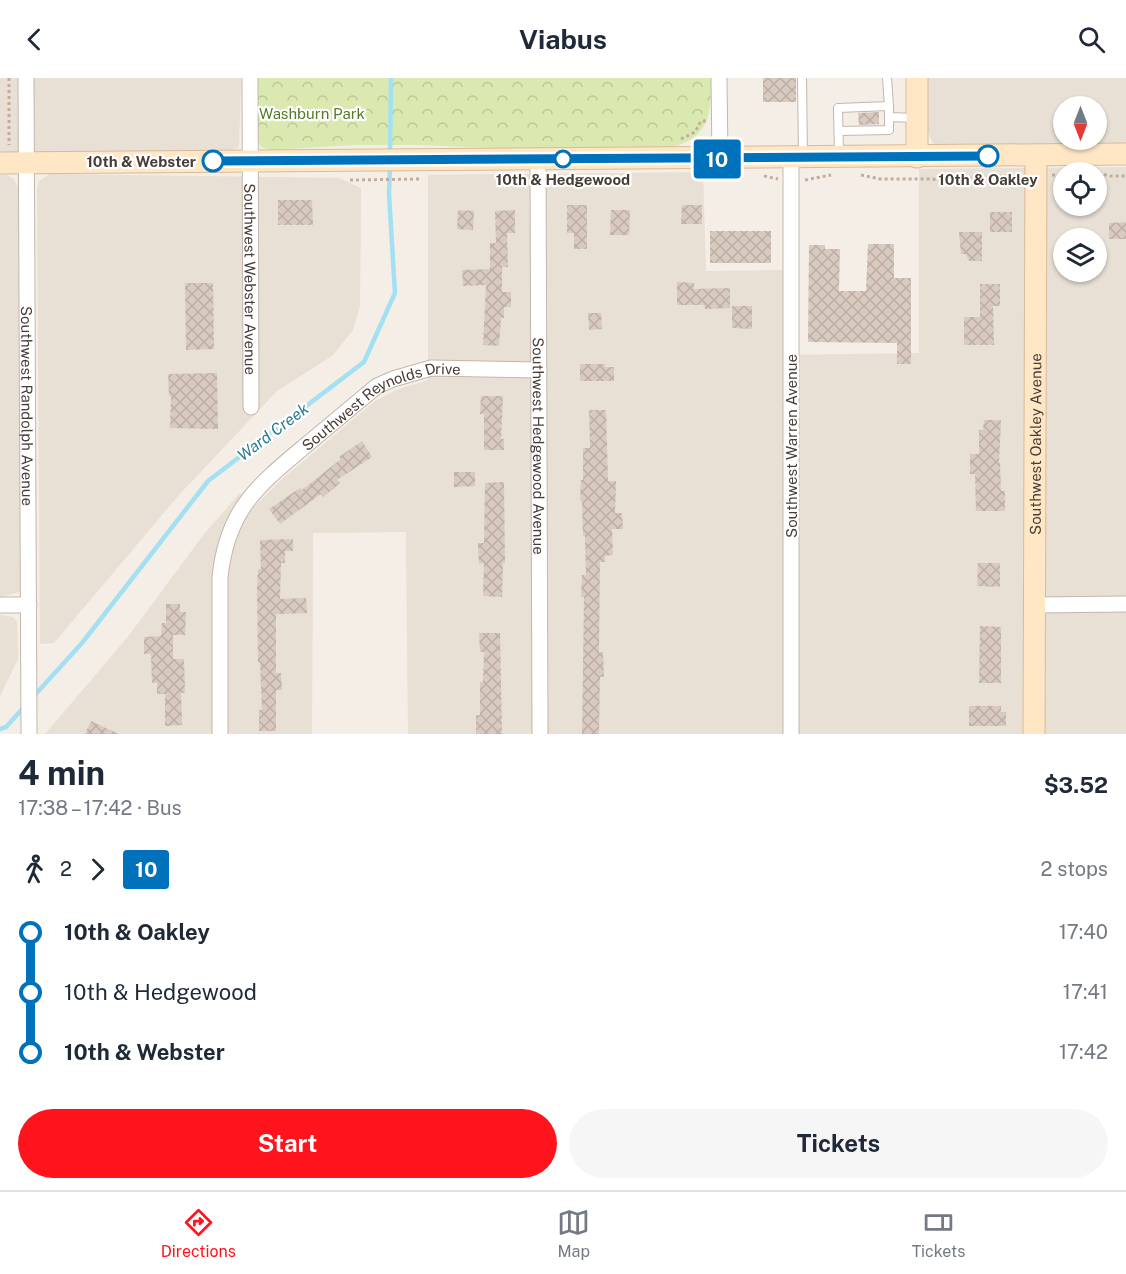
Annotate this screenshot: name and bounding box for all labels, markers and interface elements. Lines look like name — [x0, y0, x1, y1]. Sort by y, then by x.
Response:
icon: back — [18, 23, 51, 56]
text: Viabus — [519, 23, 607, 55]
icon: search — [1075, 23, 1108, 56]
north arrow — [1053, 96, 1107, 150]
map controls — [1053, 96, 1107, 282]
park label: Washburn Park — [259, 105, 365, 122]
line badge: 10 — [690, 140, 744, 178]
marker: 10th & Oakley — [977, 145, 999, 167]
text: 10 — [706, 147, 728, 172]
marker: 10th & Webster — [202, 150, 224, 172]
marker: 10th & Hedgewood — [554, 150, 572, 168]
place label: 10th & Webster — [86, 153, 196, 170]
button: locate — [1053, 162, 1107, 216]
place label: 10th & Hedgewood — [496, 171, 630, 188]
place label: 10th & Oakley — [938, 171, 1038, 188]
street label: Southwest Webster Avenue — [242, 183, 259, 375]
button: layers — [1053, 228, 1107, 282]
street label: Southwest Randolph Avenue — [19, 306, 36, 506]
street label: Southwest Hedgewood Avenue — [530, 337, 548, 555]
street label: Southwest Oakley Avenue — [1026, 353, 1044, 535]
street label: Southwest Warren Avenue — [783, 354, 800, 538]
street label: Southwest Reynolds Drive — [298, 359, 461, 454]
water label: Ward Creek — [234, 399, 313, 465]
text: 4 min — [18, 754, 105, 792]
text: $3.52 — [1044, 772, 1108, 798]
text: 17:38 – 17:42 · Bus — [18, 796, 182, 820]
icon: walk — [18, 853, 51, 886]
icon: forward — [81, 853, 114, 886]
text: 2 — [60, 857, 72, 881]
text: 10 — [135, 857, 157, 882]
text: 2 stops — [1041, 857, 1108, 881]
text: 10th & Oakley — [64, 919, 210, 945]
text: 17:40 — [1059, 920, 1108, 944]
text: 10th & Hedgewood — [64, 979, 257, 1005]
text: 17:41 — [1063, 980, 1108, 1004]
text: 10th & Webster — [64, 1039, 225, 1065]
text: 17:42 — [1059, 1040, 1108, 1064]
button: Start — [18, 1109, 557, 1178]
button: Tickets — [569, 1109, 1108, 1178]
tab: Directions — [161, 1206, 236, 1261]
tab: Map — [557, 1206, 590, 1261]
tab: Tickets — [912, 1206, 965, 1261]

